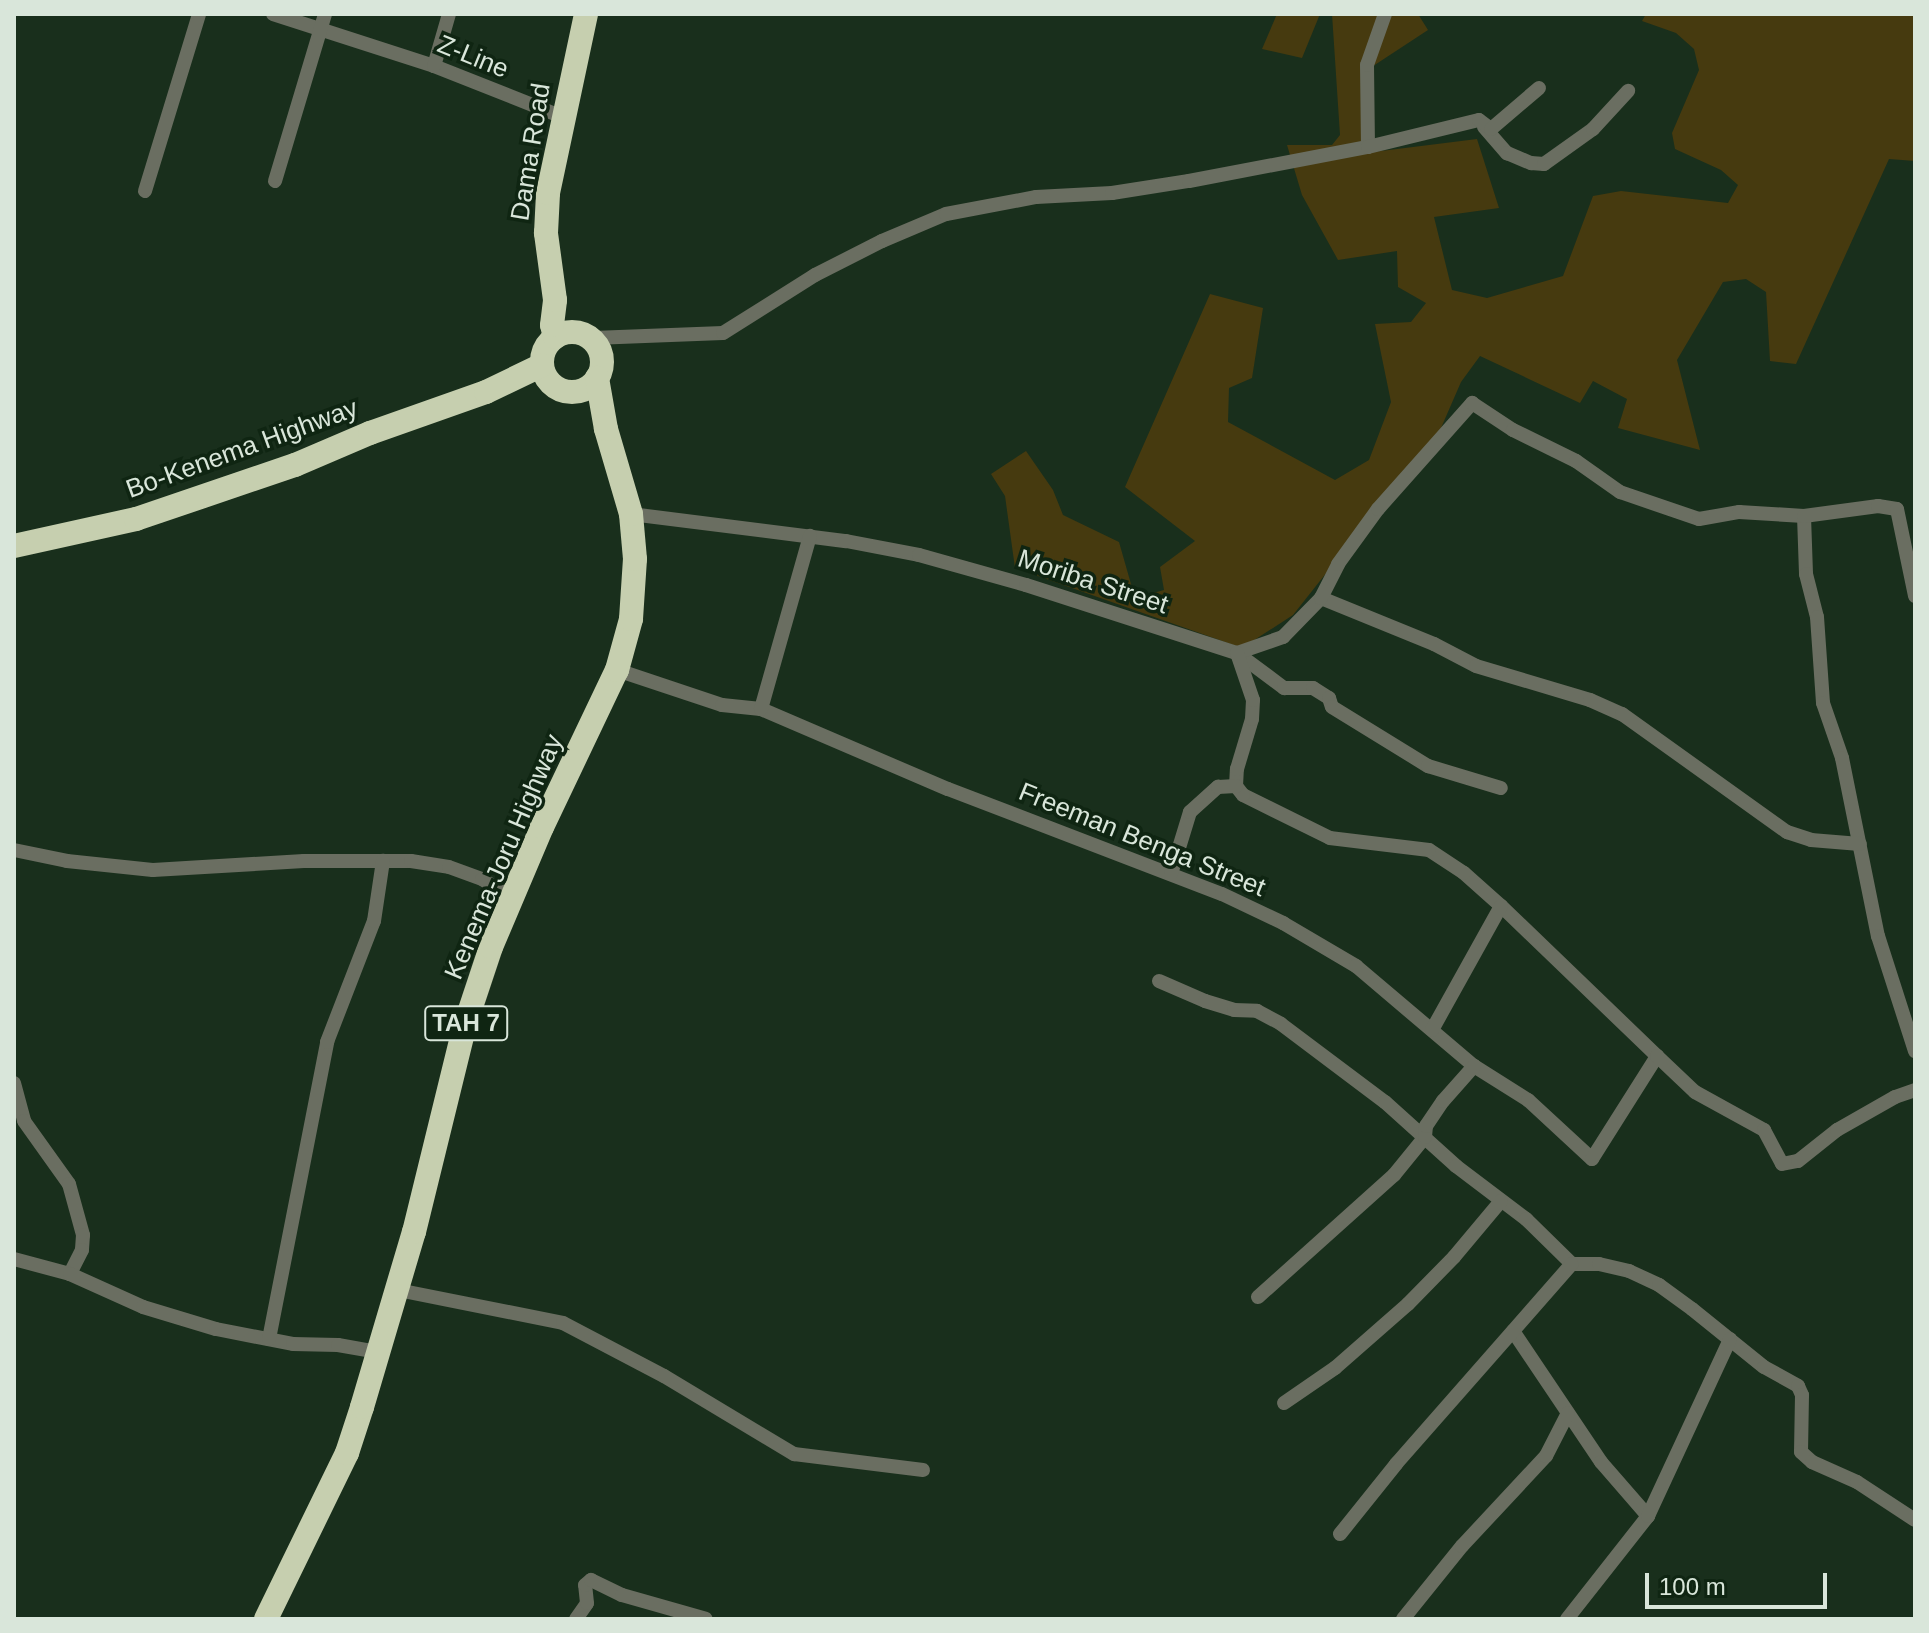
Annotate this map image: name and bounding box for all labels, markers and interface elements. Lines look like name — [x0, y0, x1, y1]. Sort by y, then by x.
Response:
street label: Z-Line — [433, 29, 513, 85]
street label: Dama Road — [505, 81, 557, 223]
street label: Bo-Kenema Highway — [122, 393, 362, 505]
street label: Moriba Street — [1014, 543, 1172, 621]
street label: Kenema-Joru Highway — [438, 730, 570, 984]
street label: Freeman Benga Street — [1014, 776, 1270, 904]
road number: TAH 7 — [424, 1003, 508, 1043]
scale bar — [1649, 1557, 1831, 1607]
text: 100 m — [1659, 1573, 1726, 1600]

